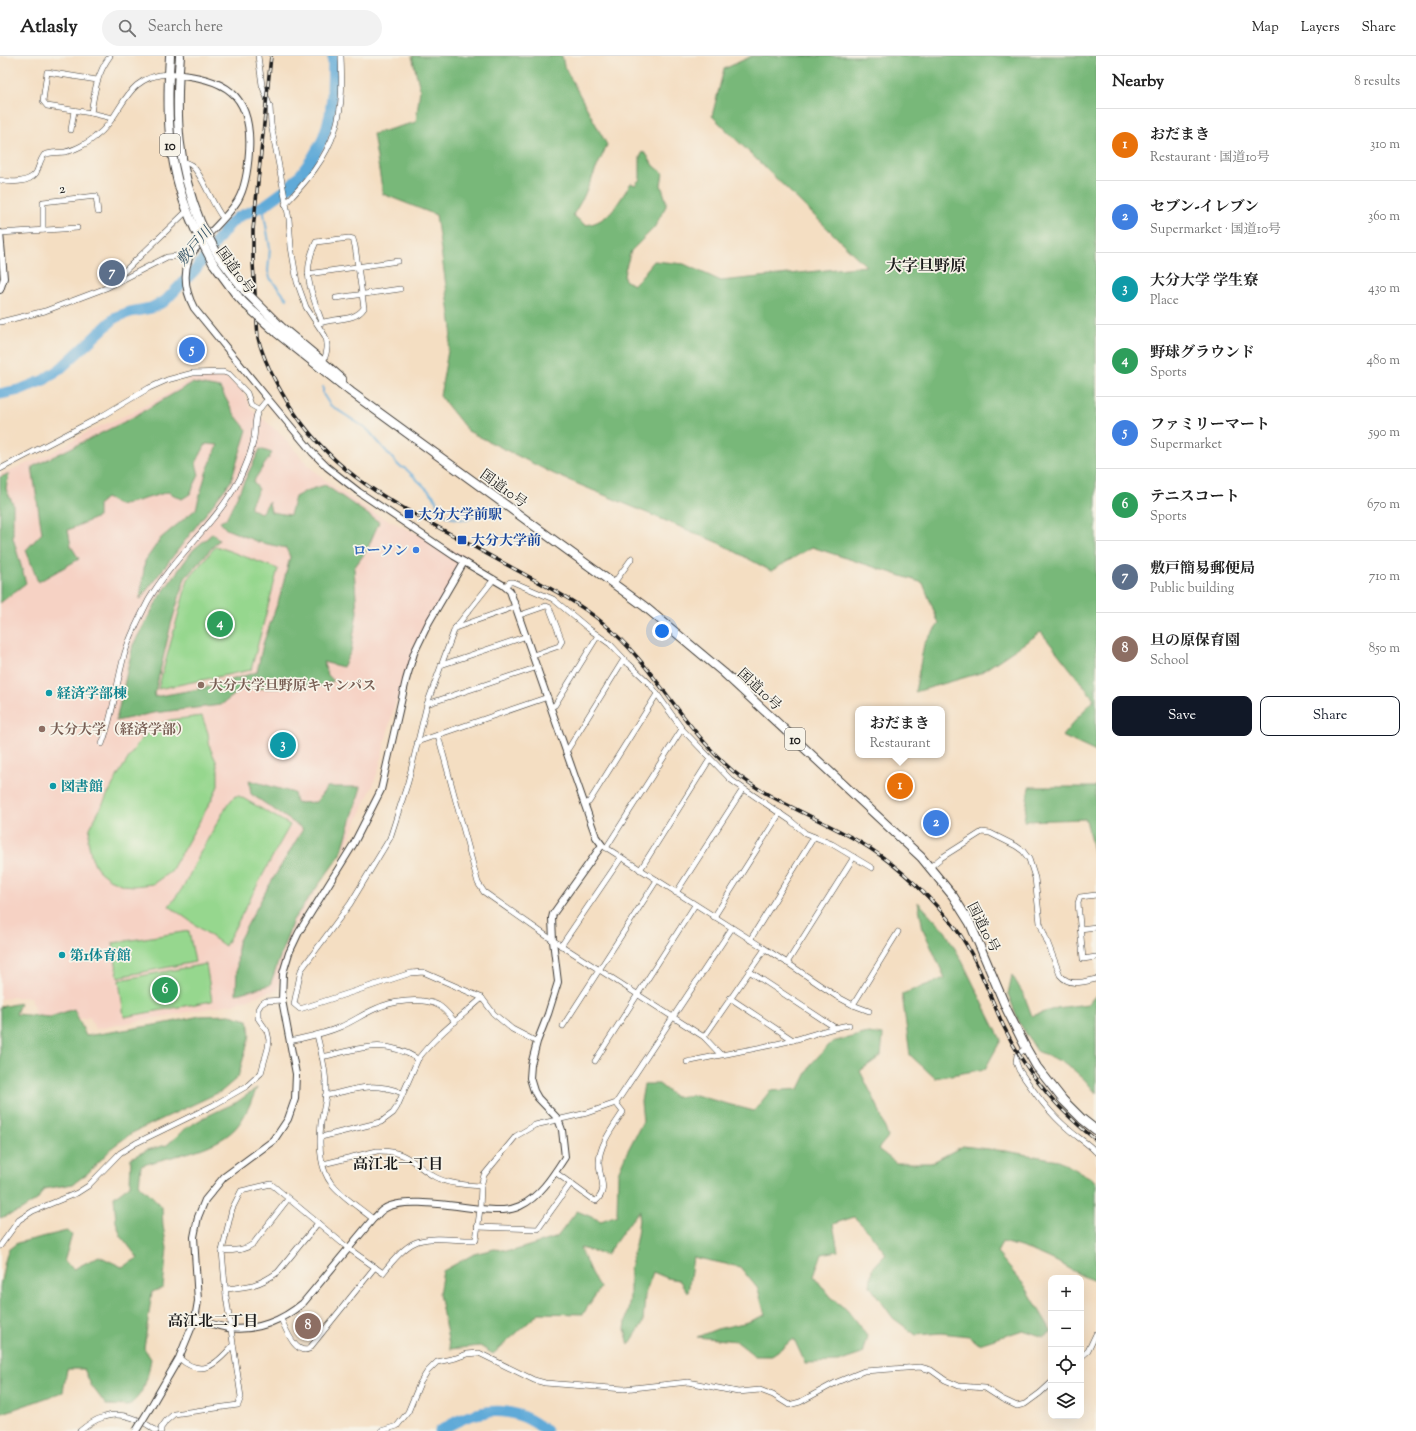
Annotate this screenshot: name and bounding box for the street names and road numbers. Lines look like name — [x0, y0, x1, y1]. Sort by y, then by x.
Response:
road number: 10 — [160, 134, 180, 156]
street label: 2 — [58, 180, 67, 200]
street label: 国道10号 — [210, 243, 258, 299]
street label: 国道10号 — [475, 466, 531, 514]
street label: 国道10号 — [732, 665, 785, 716]
road number: 10 — [785, 728, 805, 750]
street label: 国道10号 — [961, 899, 1003, 957]

